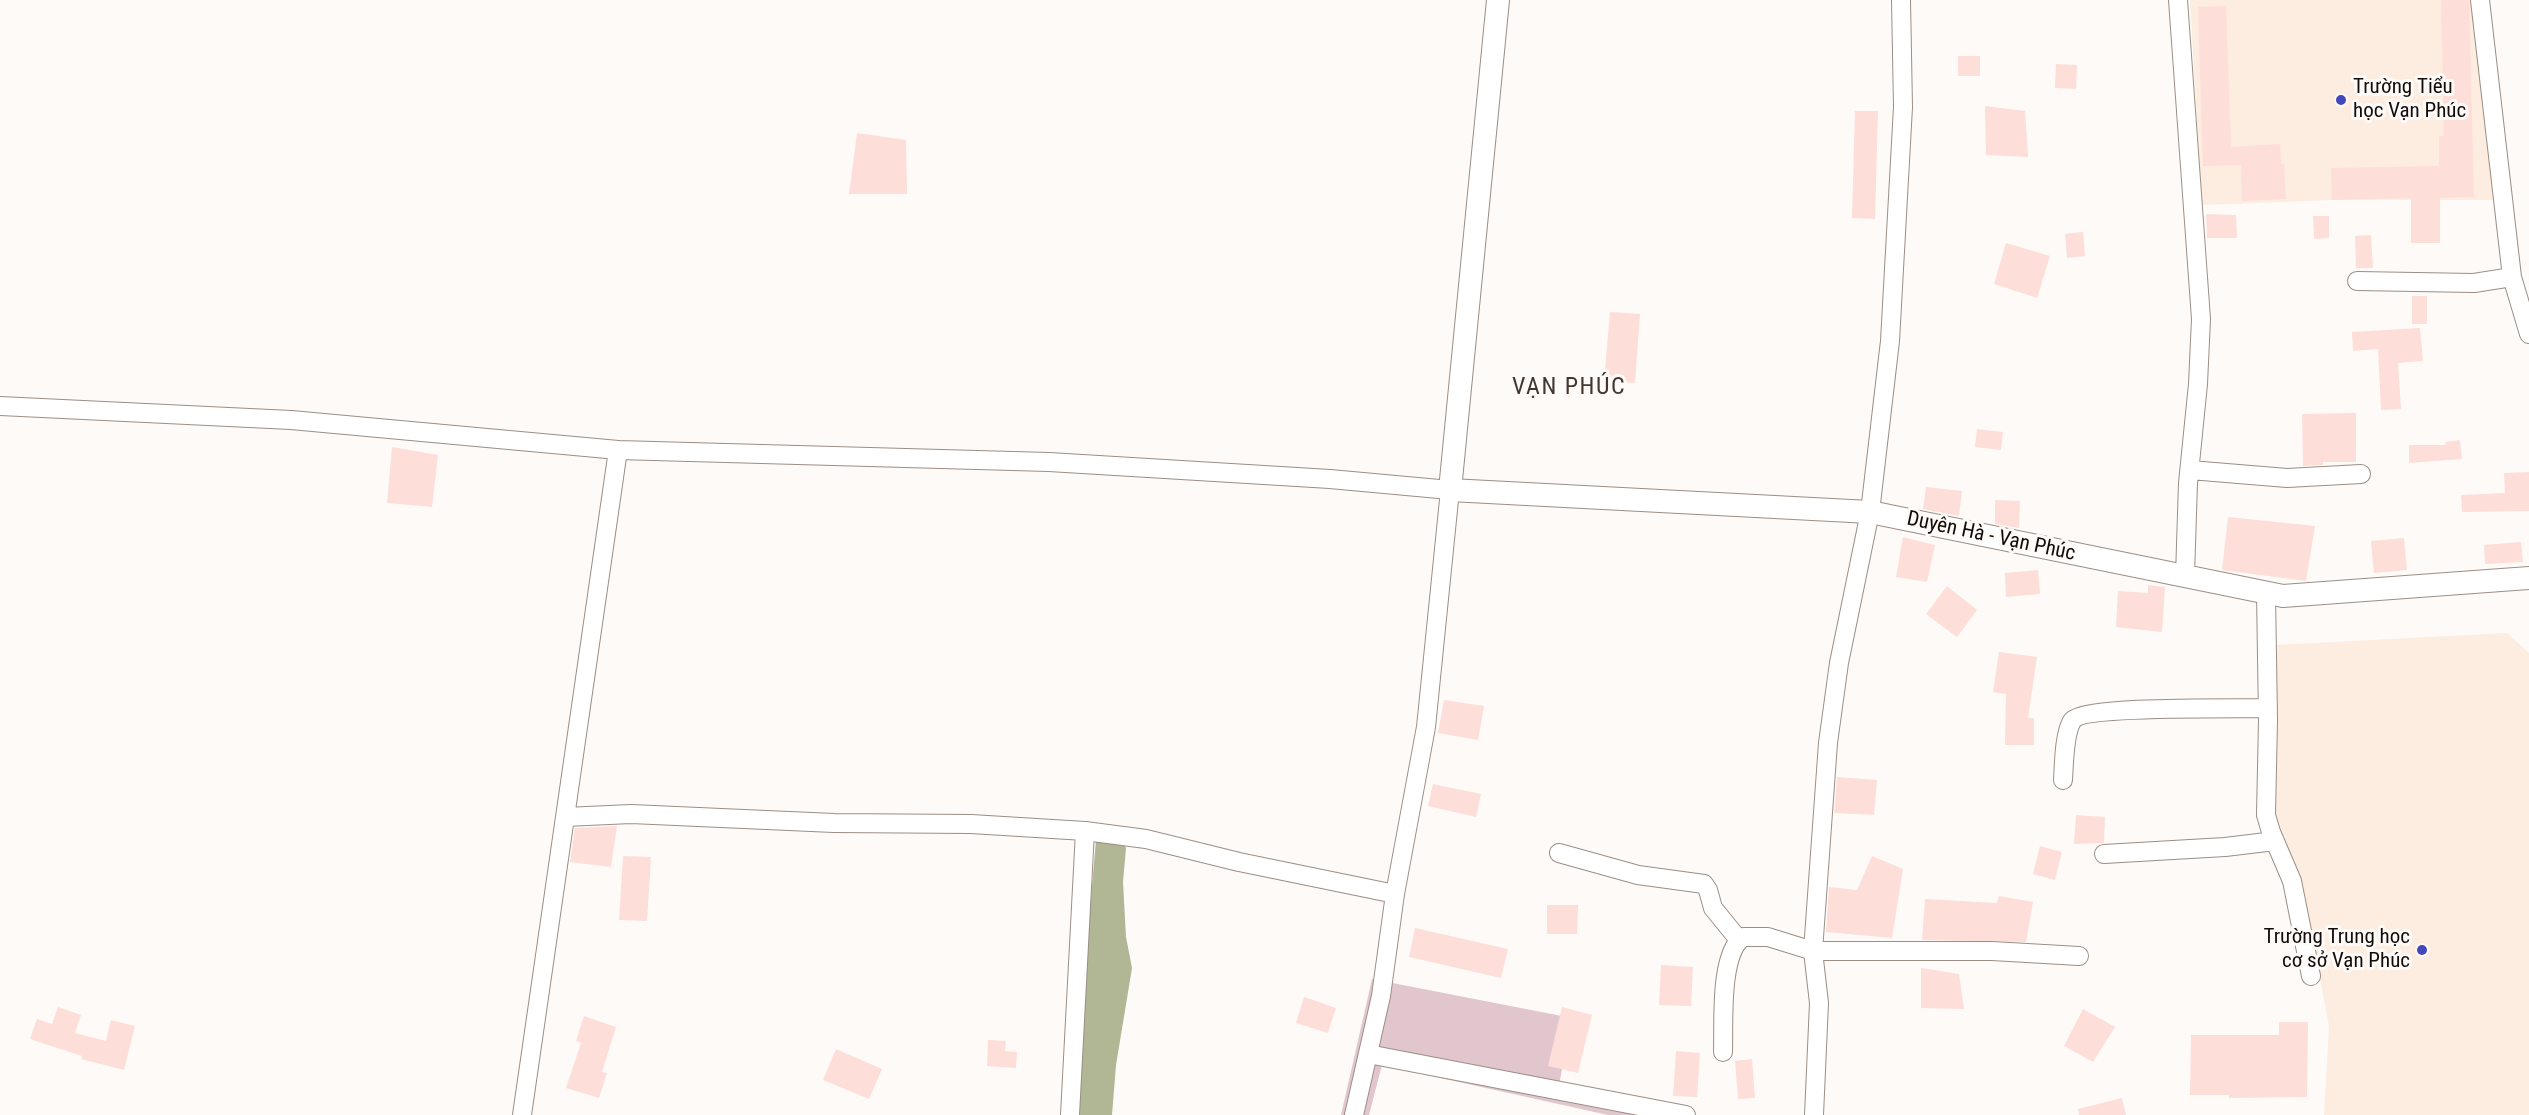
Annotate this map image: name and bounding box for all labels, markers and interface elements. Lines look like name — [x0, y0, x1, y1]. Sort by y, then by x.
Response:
place label: Trường Tiểu học Vạn Phúc — [2353, 75, 2466, 125]
marker: Trường Tiểu học Vạn Phúc — [2334, 93, 2348, 107]
district label: VẠN PHÚC — [1512, 374, 1626, 402]
street label: Duyên Hà - Vạn Phúc — [1905, 507, 2077, 567]
place label: Trường Trung học cơ sở Vạn Phúc — [2264, 925, 2410, 975]
marker: Trường Trung học cơ sở Vạn Phúc — [2415, 943, 2429, 957]

